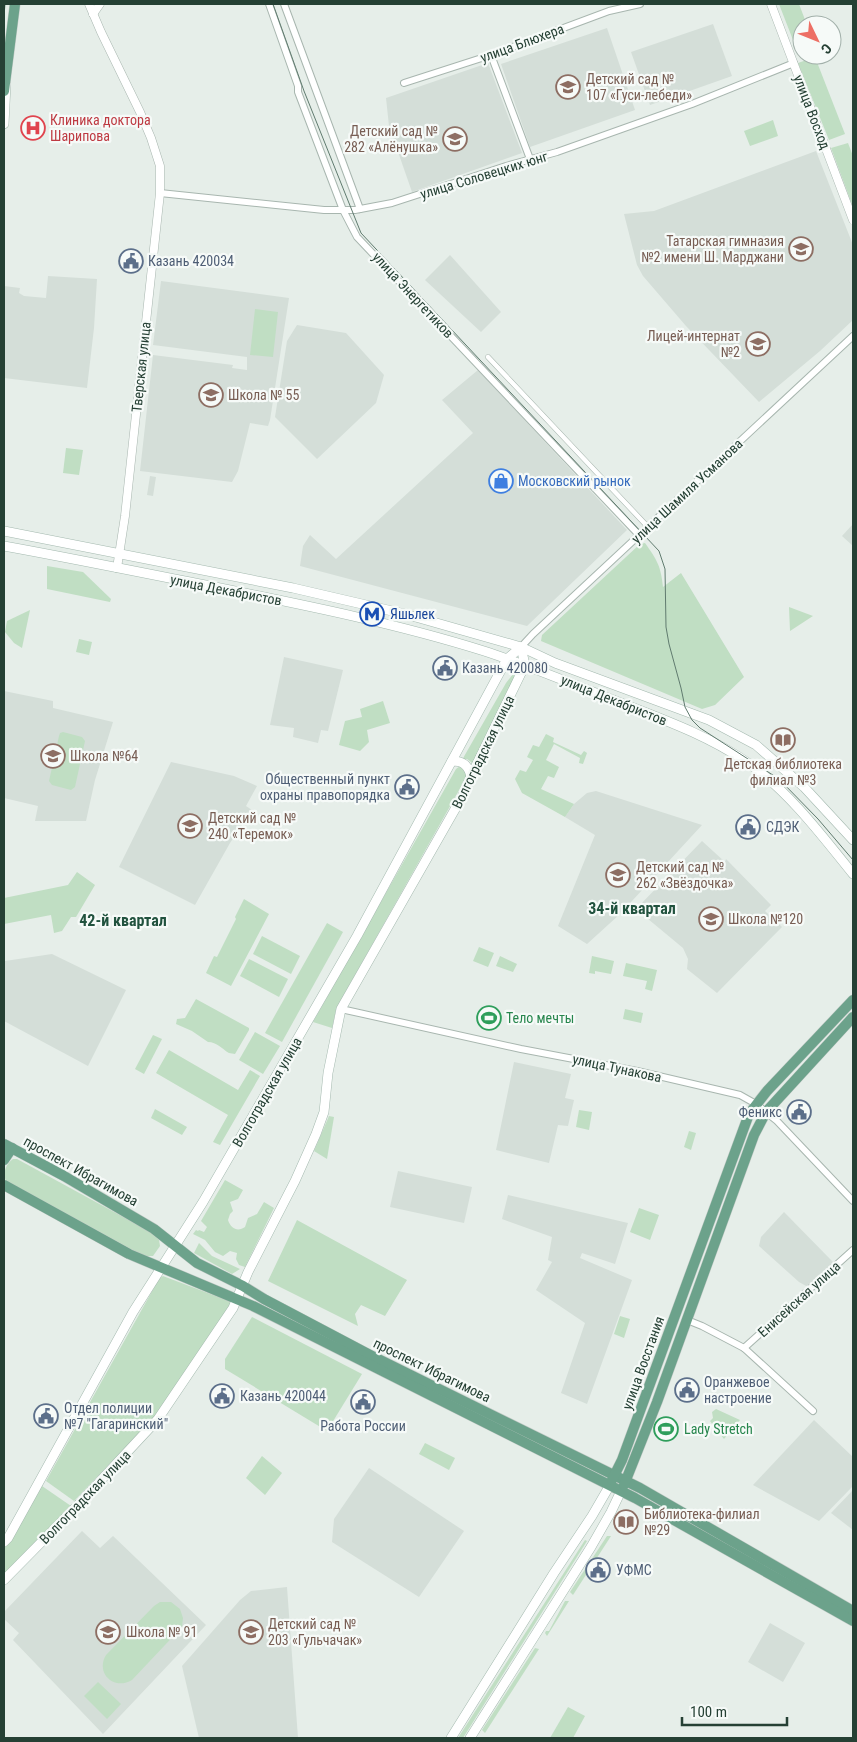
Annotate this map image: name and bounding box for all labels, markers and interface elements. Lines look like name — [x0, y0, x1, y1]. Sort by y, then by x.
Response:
north arrow — [792, 15, 842, 65]
street label: улица Блюхера — [478, 20, 566, 66]
text: С — [818, 40, 835, 57]
place label: Детский сад № 107 «Гуси-лебеди» — [586, 71, 692, 103]
street label: улица Восход — [791, 73, 834, 152]
school or university icon: Детский сад № 107 «Гуси-лебеди» — [555, 74, 581, 100]
place label: Клиника доктора Шарипова — [50, 112, 151, 144]
hospital icon: Клиника доктора Шарипова — [20, 115, 46, 141]
place label: Детский сад № 282 «Алёнушка» — [344, 123, 438, 155]
school or university icon: Детский сад № 282 «Алёнушка» — [442, 126, 468, 152]
street label: улица Соловецких юнг — [418, 148, 550, 202]
place label: Татарская гимназия №2 имени Ш. Марджани — [641, 233, 784, 265]
school or university icon: Татарская гимназия №2 имени Ш. Марджани — [788, 236, 814, 262]
public building icon: Казань 420034 — [118, 248, 144, 274]
street label: улица Энергетиков — [369, 249, 457, 341]
place label: Казань 420034 — [148, 253, 234, 269]
street label: Тверская улица — [128, 321, 154, 413]
place label: Лицей-интернат №2 — [647, 328, 740, 360]
school or university icon: Лицей-интернат №2 — [745, 331, 771, 357]
school or university icon: Школа № 55 — [198, 382, 224, 408]
place label: Школа № 55 — [228, 387, 300, 403]
street label: улица Шамиля Усманова — [628, 435, 746, 547]
shop icon: Московский рынок — [488, 468, 514, 494]
place label: Московский рынок — [518, 473, 631, 489]
street label: улица Декабристов — [169, 571, 283, 609]
metro station icon: Яшьлек — [359, 601, 385, 627]
place label: Яшьлек — [390, 606, 435, 622]
public building icon: Казань 420080 — [432, 655, 458, 681]
place label: Казань 420080 — [462, 660, 548, 676]
street label: улица Декабристов — [559, 671, 669, 729]
street label: Волгоградская улица — [449, 693, 517, 811]
library icon: Детская библиотека филиал №3 — [770, 727, 796, 753]
school or university icon: Школа №64 — [40, 743, 66, 769]
place label: Школа №64 — [70, 748, 138, 764]
place label: Детская библиотека филиал №3 — [724, 756, 842, 788]
place label: Общественный пункт охраны правопорядка — [260, 771, 390, 803]
public building icon: Общественный пункт охраны правопорядка — [394, 774, 420, 800]
place label: Детский сад № 240 «Теремок» — [208, 810, 296, 842]
school or university icon: Детский сад № 240 «Теремок» — [177, 813, 203, 839]
public building icon: СДЭК — [735, 814, 761, 840]
place label: СДЭК — [766, 819, 799, 835]
place label: Детский сад № 262 «Звёздочка» — [636, 859, 734, 891]
school or university icon: Детский сад № 262 «Звёздочка» — [605, 862, 631, 888]
district label: 34-й квартал — [588, 899, 676, 918]
school or university icon: Школа №120 — [698, 906, 724, 932]
district label: 42-й квартал — [79, 911, 167, 930]
place label: Школа №120 — [728, 911, 803, 927]
sports icon: Тело мечты — [476, 1005, 502, 1031]
place label: Тело мечты — [506, 1010, 574, 1026]
street label: Волгоградская улица — [229, 1034, 305, 1150]
street label: улица Тунакова — [571, 1051, 663, 1085]
public building icon: Феникс — [786, 1099, 812, 1125]
place label: Феникс — [739, 1104, 782, 1120]
street label: проспект Ибрагимова — [21, 1133, 141, 1209]
street label: Енисейская улица — [755, 1258, 843, 1340]
street label: улица Восстания — [619, 1314, 667, 1412]
street label: проспект Ибрагимова — [371, 1335, 493, 1405]
place label: Оранжевое настроение — [704, 1374, 772, 1406]
public building icon: Оранжевое настроение — [674, 1377, 700, 1403]
public building icon: Казань 420044 — [209, 1383, 235, 1409]
place label: Казань 420044 — [240, 1388, 326, 1404]
public building icon: Работа России — [350, 1389, 376, 1415]
place label: Отдел полиции №7 "Гагаринский" — [64, 1400, 168, 1432]
public building icon: Отдел полиции №7 "Гагаринский" — [33, 1403, 59, 1429]
sports icon: Lady Stretch — [653, 1416, 679, 1442]
place label: Работа России — [320, 1418, 406, 1434]
place label: Lady Stretch — [684, 1421, 753, 1437]
street label: Волгоградская улица — [36, 1447, 134, 1547]
place label: Библиотека-филиал №29 — [644, 1506, 760, 1538]
library icon: Библиотека-филиал №29 — [613, 1509, 639, 1535]
public building icon: УФМС — [585, 1557, 611, 1583]
place label: УФМС — [616, 1562, 652, 1578]
place label: Детский сад № 203 «Гульчачак» — [268, 1616, 362, 1648]
school or university icon: Школа № 91 — [95, 1619, 121, 1645]
school or university icon: Детский сад № 203 «Гульчачак» — [238, 1619, 264, 1645]
place label: Школа № 91 — [126, 1624, 197, 1640]
scale bar — [682, 1694, 787, 1726]
text: 100 m — [690, 1703, 727, 1721]

